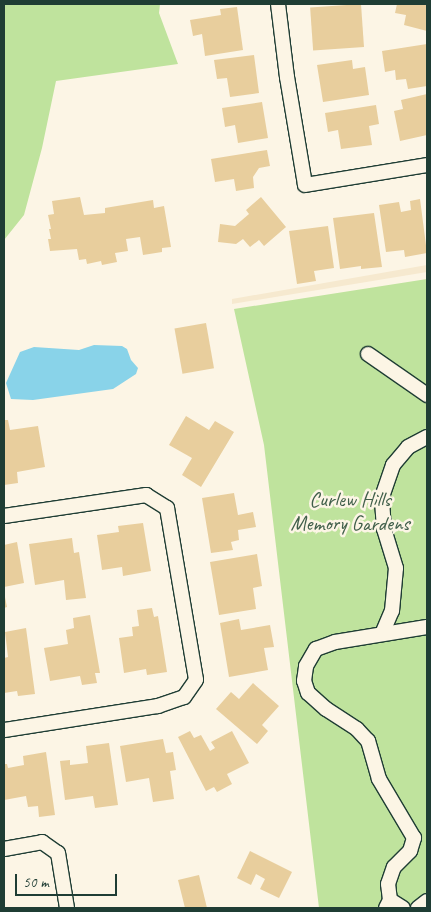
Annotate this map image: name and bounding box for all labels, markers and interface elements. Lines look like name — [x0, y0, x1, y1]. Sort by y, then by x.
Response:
park label: Curlew Hills Memory Gardens — [290, 486, 410, 536]
scale bar — [18, 864, 120, 896]
text: 50 m — [23, 873, 49, 892]

